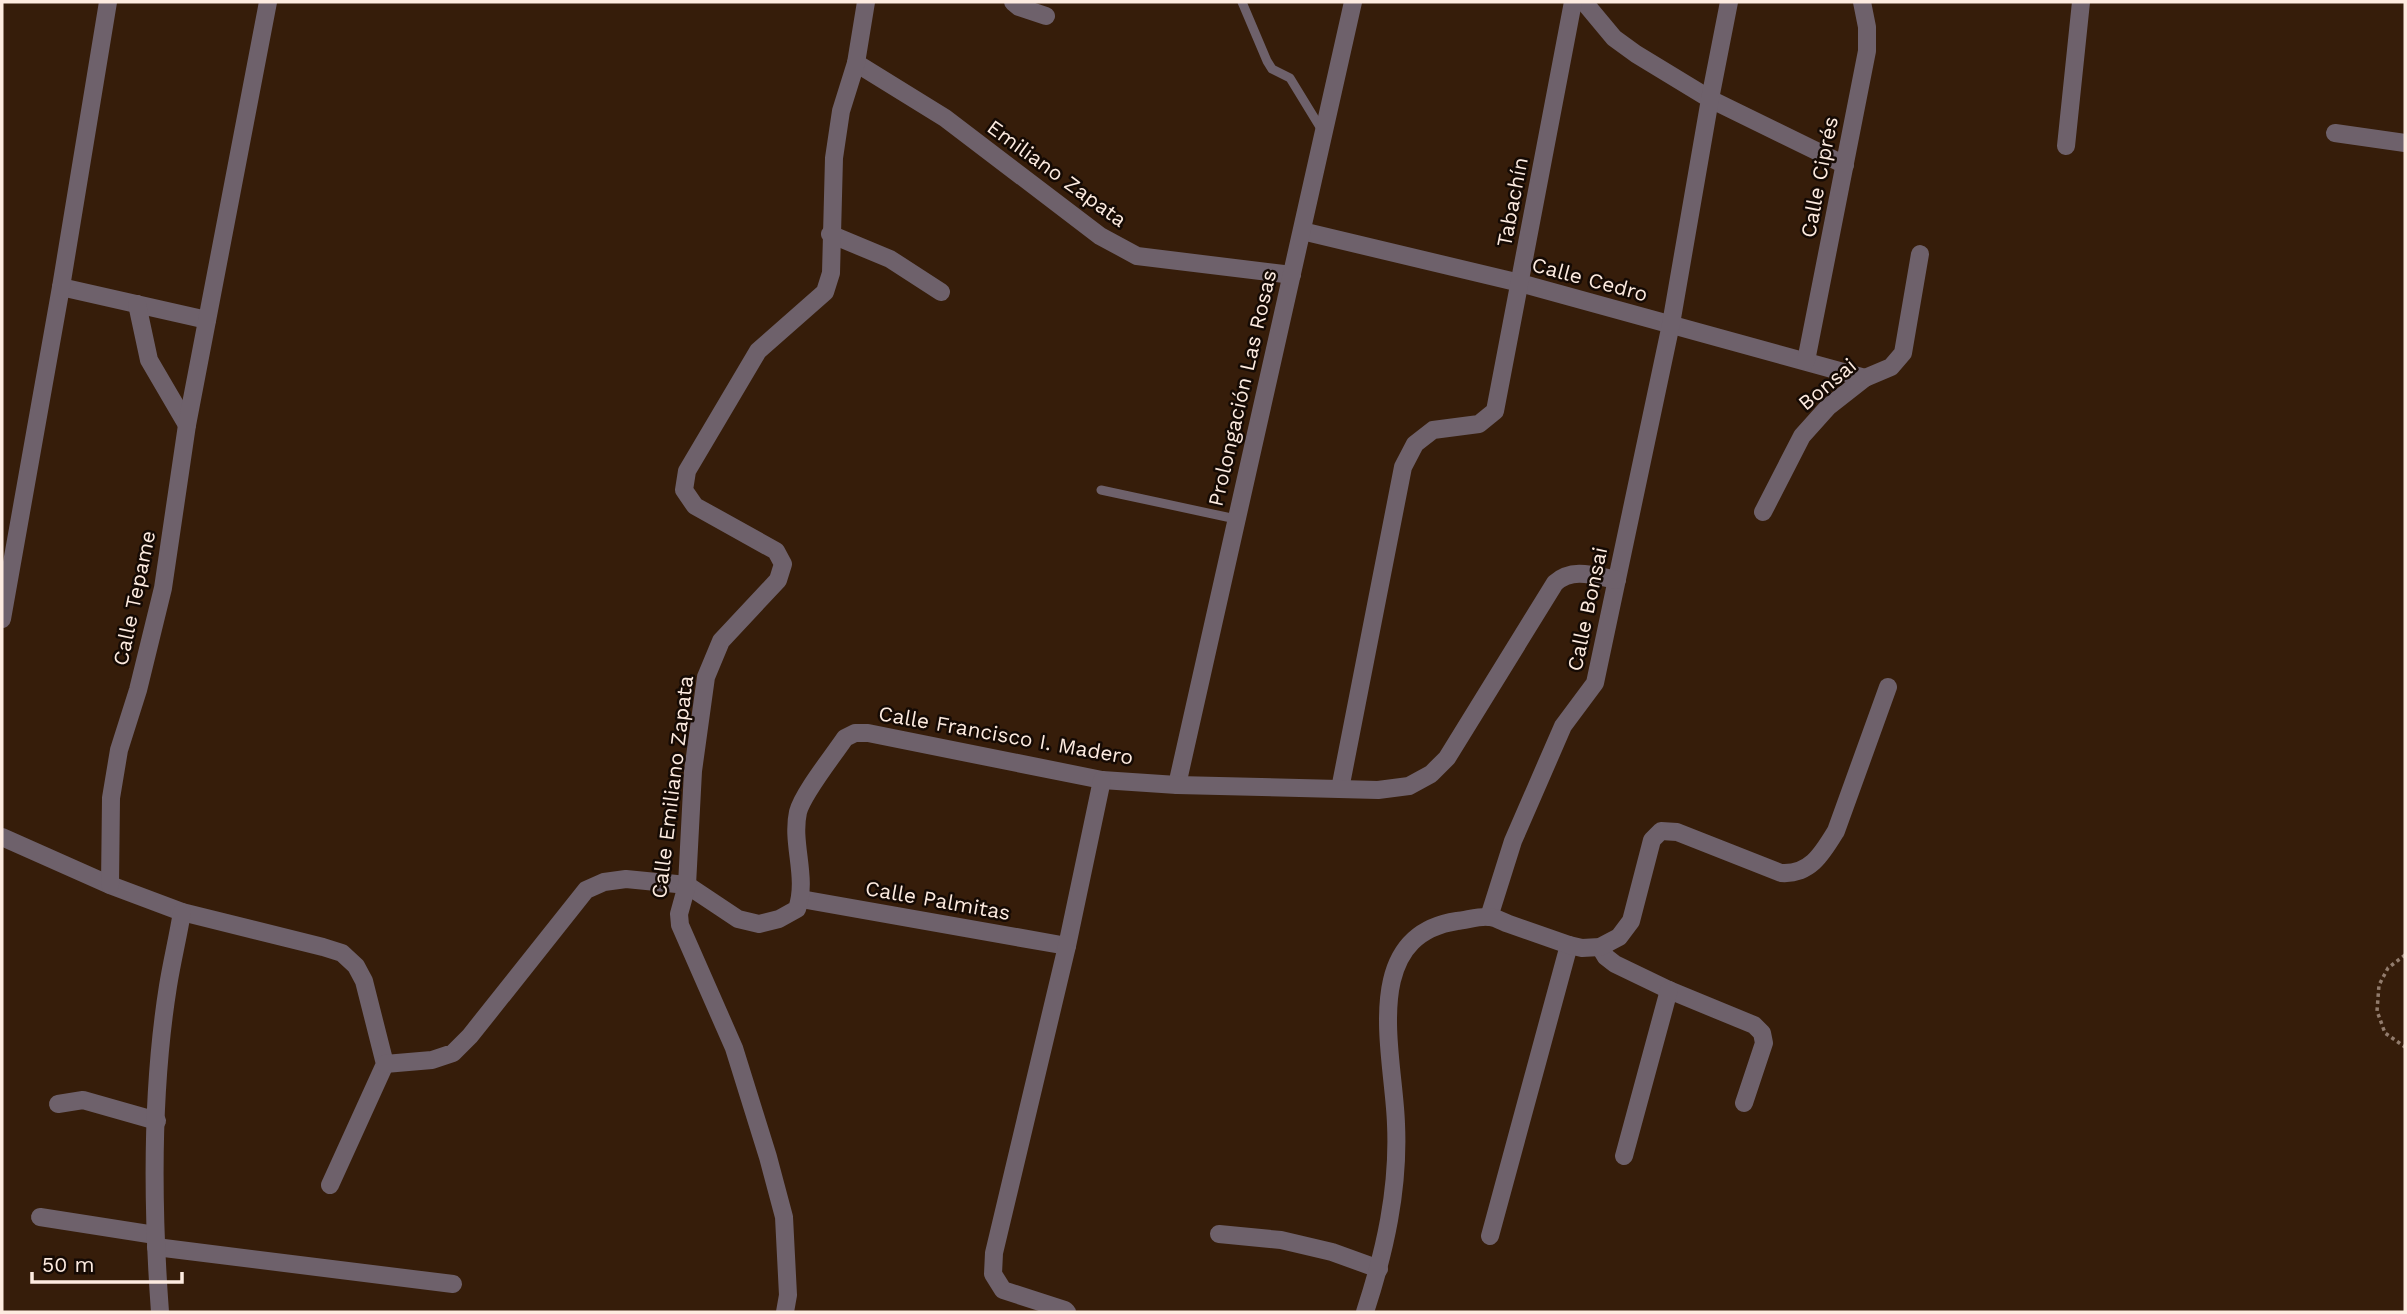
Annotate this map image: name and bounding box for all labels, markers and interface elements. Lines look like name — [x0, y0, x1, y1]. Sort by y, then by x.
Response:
street label: Emiliano Zapata — [982, 114, 1132, 232]
street label: Calle Ciprés — [1795, 114, 1843, 240]
street label: Tabachín — [1491, 155, 1533, 249]
street label: Calle Cedro — [1529, 252, 1651, 306]
street label: Prolongación Las Rosas — [1203, 267, 1281, 509]
street label: Bonsai — [1793, 353, 1861, 415]
street label: Calle Tepame — [107, 528, 161, 668]
street label: Calle Bonsai — [1562, 545, 1612, 673]
street label: Calle Emiliano Zapata — [646, 674, 698, 900]
street label: Calle Francisco I. Madero — [877, 700, 1135, 770]
street label: Calle Palmitas — [863, 875, 1013, 925]
scale bar — [32, 1240, 182, 1284]
text: 50 m — [42, 1252, 94, 1277]

